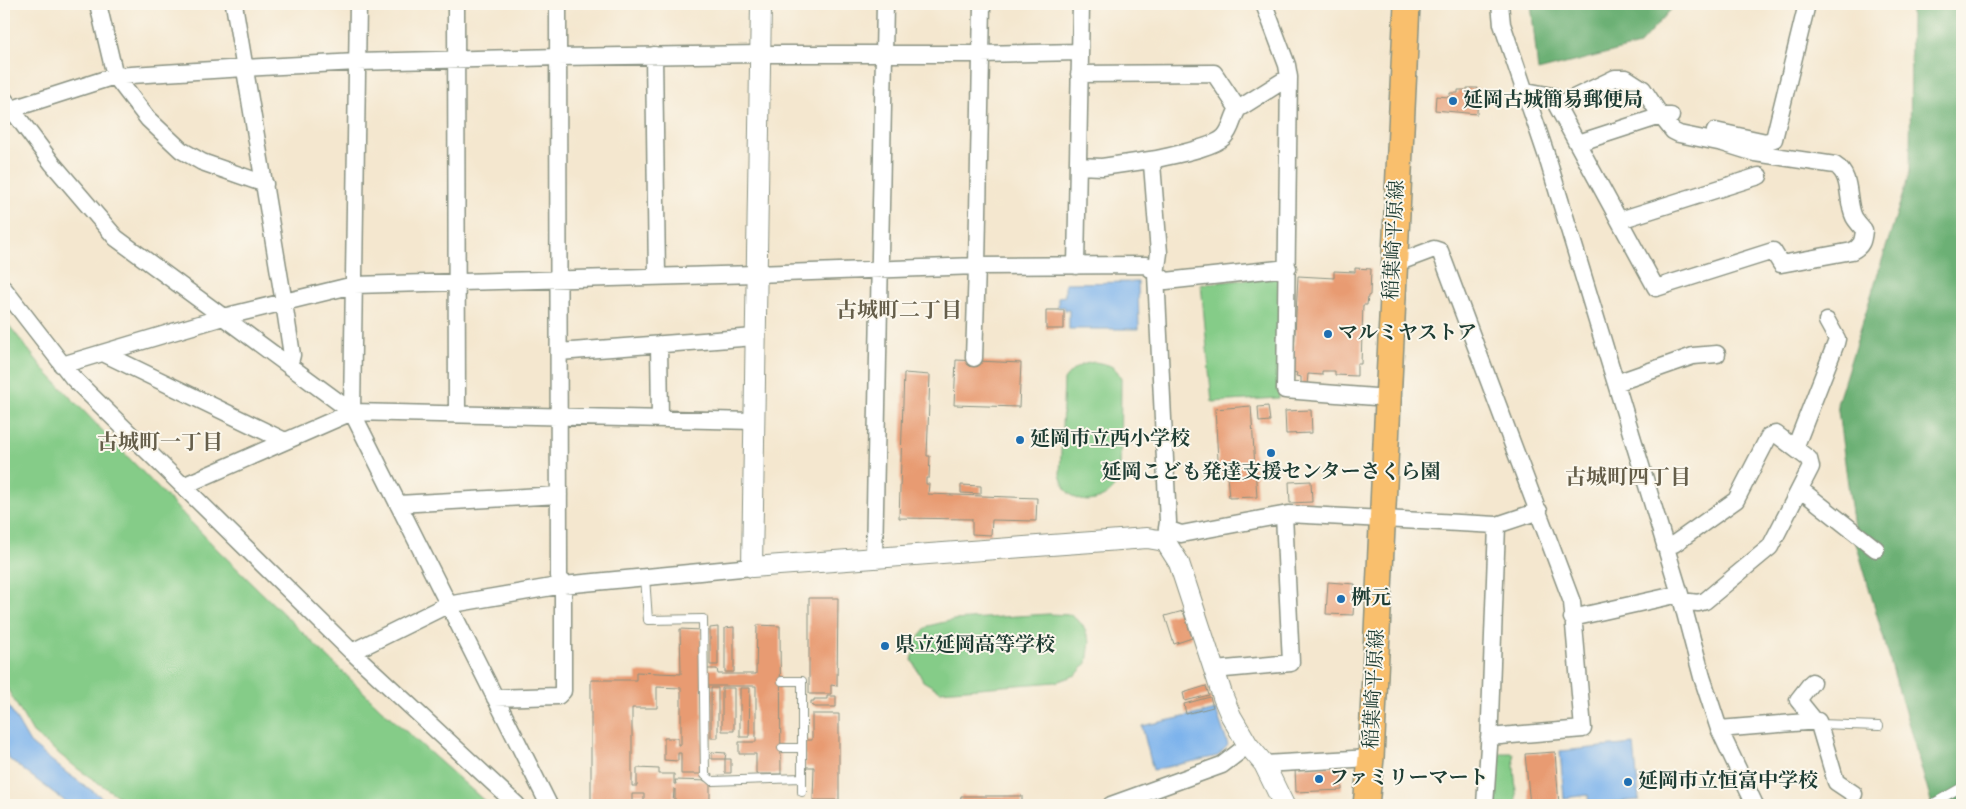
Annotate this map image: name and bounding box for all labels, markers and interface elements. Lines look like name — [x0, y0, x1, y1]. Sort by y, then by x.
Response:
place label: 延岡古城簡易郵便局 — [1463, 88, 1643, 111]
marker: 延岡古城簡易郵便局 — [1447, 95, 1459, 107]
street label: 稲葉崎平原線 — [1380, 179, 1408, 300]
district label: 古城町二丁目 — [836, 299, 962, 322]
place label: マルミヤストア — [1338, 323, 1477, 344]
marker: マルミヤストア — [1322, 328, 1334, 340]
place label: 延岡市立西小学校 — [1030, 428, 1190, 450]
district label: 古城町一丁目 — [97, 431, 223, 454]
marker: 延岡市立西小学校 — [1014, 434, 1026, 446]
marker: 延岡こども発達支援センターさくら園 — [1265, 447, 1277, 459]
place label: 延岡こども発達支援センターさくら園 — [1101, 460, 1441, 483]
district label: 古城町四丁目 — [1565, 466, 1691, 489]
place label: 桝元 — [1351, 587, 1391, 609]
marker: 桝元 — [1335, 593, 1347, 605]
street label: 稲葉崎平原線 — [1360, 628, 1388, 749]
place label: 県立延岡高等学校 — [895, 633, 1055, 656]
marker: 県立延岡高等学校 — [879, 640, 891, 652]
place label: ファミリーマート — [1329, 768, 1489, 789]
place label: 延岡市立恒富中学校 — [1638, 770, 1818, 792]
marker: ファミリーマート — [1313, 773, 1325, 785]
marker: 延岡市立恒富中学校 — [1622, 776, 1634, 788]

